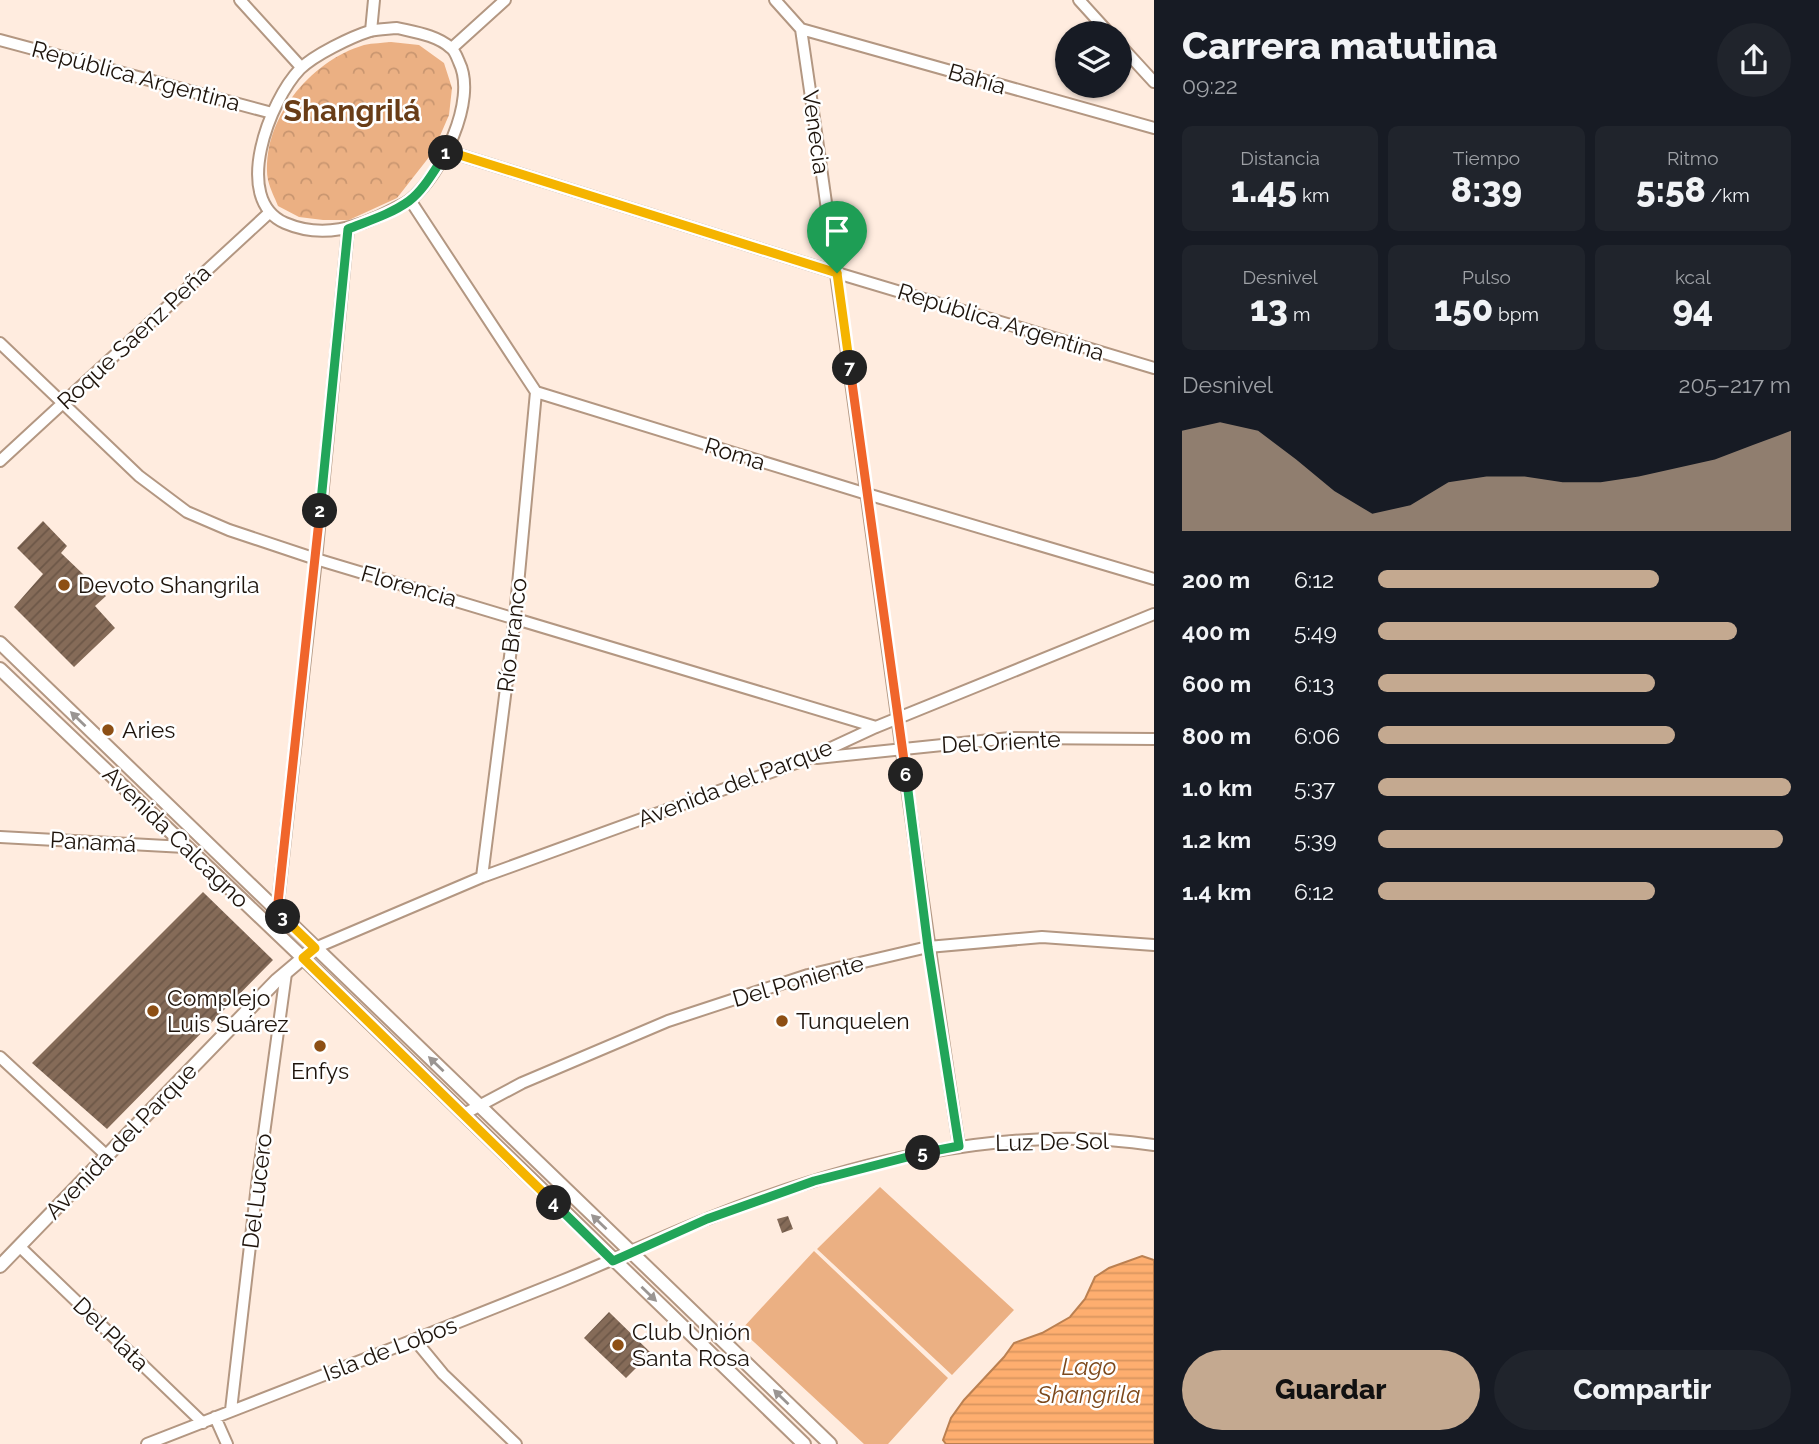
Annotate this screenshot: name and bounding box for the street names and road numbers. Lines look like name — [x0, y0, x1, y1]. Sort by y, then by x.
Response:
street label: República Argentina — [29, 35, 243, 116]
street label: Bahía — [945, 57, 1009, 100]
street label: Venecia — [797, 88, 836, 176]
street label: Roque Saenz Peña — [51, 259, 216, 415]
street label: República Argentina — [895, 277, 1108, 366]
street label: Roma — [702, 432, 769, 475]
street label: Florencia — [358, 559, 460, 612]
street label: Río Branco — [491, 576, 532, 694]
street label: Del Oriente — [941, 725, 1061, 758]
street label: Avenida del Parque — [634, 733, 836, 832]
street label: Avenida Calcagno — [98, 760, 255, 913]
street label: Panamá — [49, 826, 137, 857]
street label: Del Poniente — [729, 949, 867, 1012]
street label: Avenida del Parque — [39, 1057, 202, 1224]
street label: Luz De Sol — [995, 1127, 1110, 1156]
street label: Del Lucero — [236, 1132, 277, 1250]
street label: Del Plata — [68, 1291, 155, 1376]
street label: Isla de Lobos — [319, 1311, 460, 1386]

